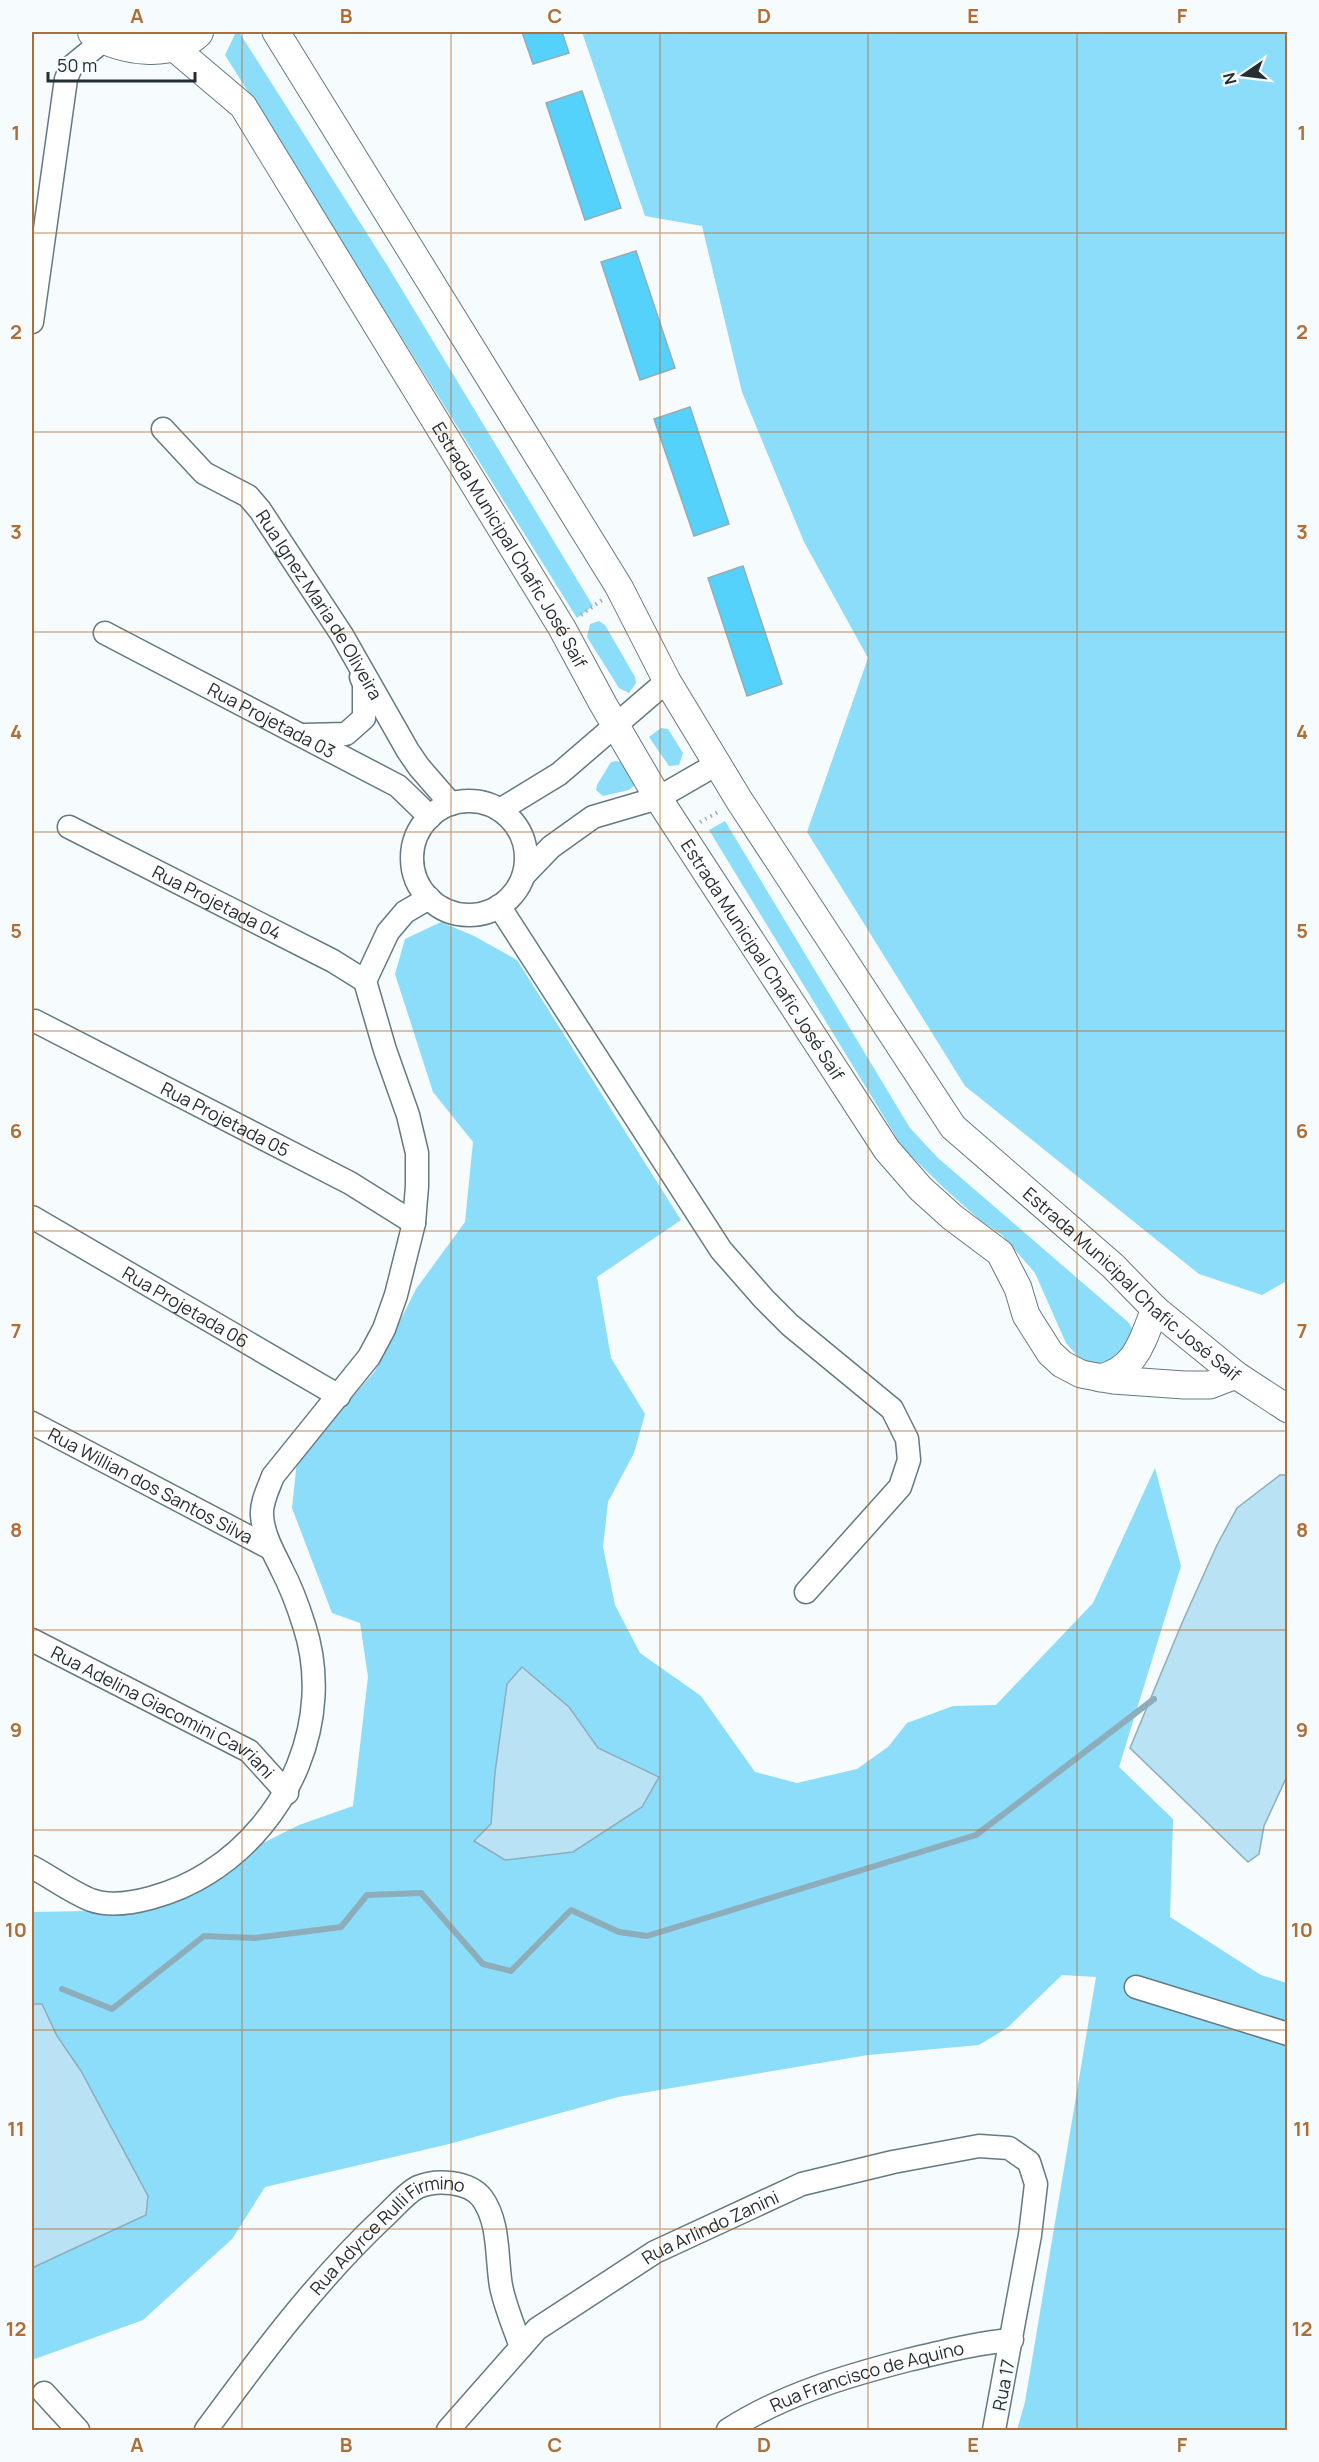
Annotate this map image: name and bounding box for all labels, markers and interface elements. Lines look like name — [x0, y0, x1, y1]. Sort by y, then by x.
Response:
text: A — [130, 2, 144, 29]
text: B — [340, 2, 353, 29]
text: C — [548, 2, 562, 29]
text: D — [757, 2, 771, 29]
text: E — [967, 2, 979, 29]
text: F — [1177, 2, 1188, 29]
scale bar — [48, 45, 195, 83]
north arrow — [1214, 45, 1274, 105]
text: 50 m — [57, 53, 97, 77]
text: N — [1217, 70, 1242, 87]
text: 1 — [12, 119, 20, 146]
text: 1 — [1298, 119, 1306, 146]
text: 2 — [10, 318, 22, 345]
text: 2 — [1296, 318, 1308, 345]
street label: Estrada Municipal Chafic José Saif — [427, 417, 593, 672]
street label: Rua Ignez Maria de Oliveira — [251, 505, 388, 704]
text: 3 — [10, 518, 22, 545]
text: 3 — [1296, 518, 1308, 545]
street label: Rua Projetada 03 — [204, 677, 340, 763]
text: 4 — [10, 718, 22, 745]
text: 4 — [1296, 718, 1308, 745]
street label: Estrada Municipal Chafic José Saif — [676, 834, 851, 1085]
street label: Rua Projetada 04 — [148, 859, 286, 945]
text: 5 — [10, 917, 22, 944]
text: 5 — [1296, 917, 1308, 944]
street label: Rua Projetada 05 — [157, 1076, 294, 1162]
text: 6 — [10, 1117, 22, 1144]
text: 6 — [1296, 1117, 1308, 1144]
street label: Estrada Municipal Chafic José Saif — [1018, 1181, 1246, 1387]
street label: Rua Projetada 06 — [118, 1260, 253, 1353]
text: 7 — [11, 1317, 21, 1344]
text: 7 — [1297, 1317, 1307, 1344]
street label: Rua Willian dos Santos Silva — [44, 1422, 257, 1549]
text: 8 — [10, 1516, 22, 1543]
text: 8 — [1296, 1516, 1308, 1543]
street label: Rua Adelina Giacomini Cavriani — [47, 1640, 280, 1784]
text: 9 — [10, 1716, 22, 1743]
text: 9 — [1296, 1716, 1308, 1743]
text: 10 — [5, 1916, 27, 1943]
text: 10 — [1291, 1916, 1313, 1943]
text: 11 — [7, 2115, 25, 2142]
text: 11 — [1293, 2115, 1311, 2142]
street label: Rua Adyrce Rulli Firmino — [304, 2170, 468, 2300]
street label: Rua Arlindo Zanini — [637, 2185, 782, 2270]
text: 12 — [6, 2315, 26, 2342]
text: 12 — [1292, 2315, 1312, 2342]
street label: Rua Francisco de Aquino — [766, 2335, 966, 2417]
street label: Rua 17 — [986, 2357, 1020, 2413]
text: A — [130, 2431, 144, 2458]
text: B — [340, 2431, 353, 2458]
text: C — [548, 2431, 562, 2458]
text: D — [757, 2431, 771, 2458]
text: E — [967, 2431, 979, 2458]
text: F — [1177, 2431, 1188, 2458]

